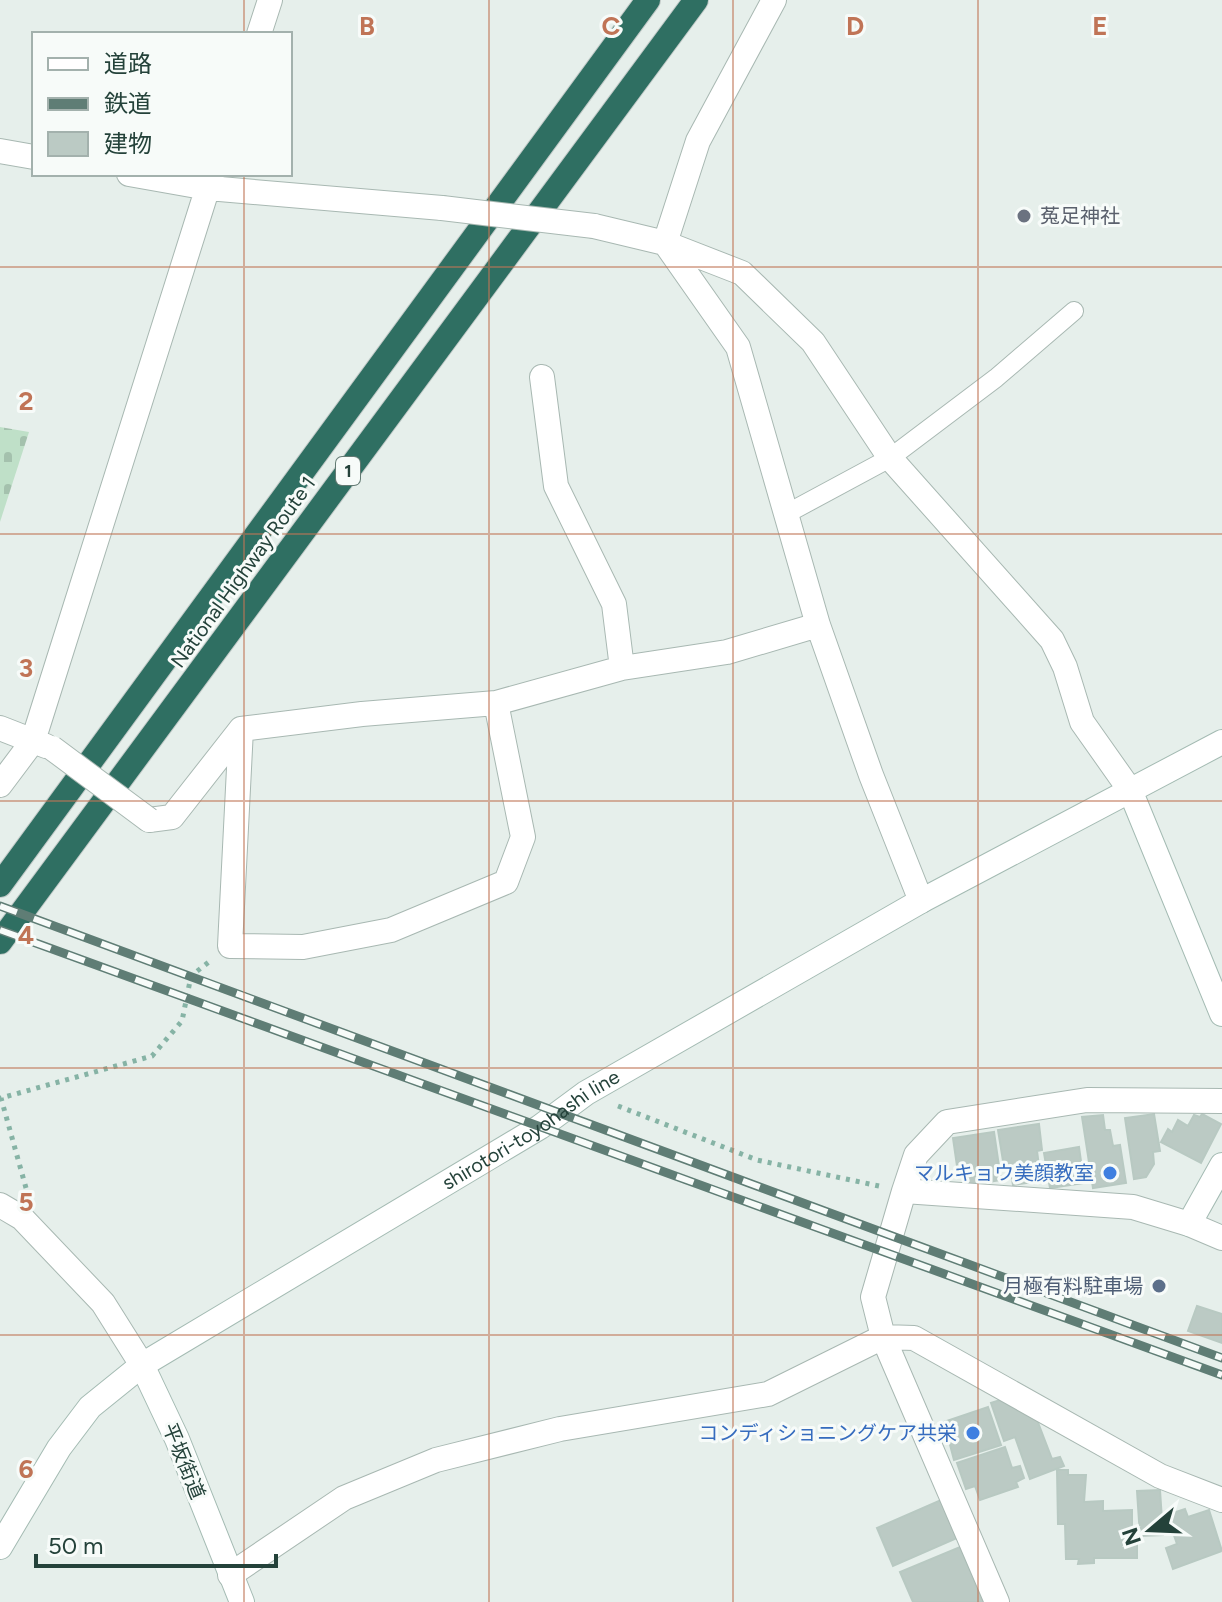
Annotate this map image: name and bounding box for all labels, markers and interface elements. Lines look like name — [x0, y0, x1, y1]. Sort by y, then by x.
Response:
text: B — [359, 10, 375, 42]
text: C — [602, 10, 621, 42]
text: D — [846, 10, 864, 42]
text: E — [1092, 10, 1108, 42]
legend — [32, 32, 292, 176]
text: 道路 — [104, 49, 152, 78]
text: 鉄道 — [104, 89, 152, 118]
text: 建物 — [104, 129, 152, 158]
place label: 菟足神社 — [1040, 204, 1120, 228]
marker: 菟足神社 — [1015, 207, 1033, 225]
text: 2 — [18, 385, 34, 417]
road number: 1 — [336, 457, 360, 485]
street label: National Highway Route 1 — [166, 472, 320, 672]
text: 3 — [19, 652, 33, 684]
text: 4 — [18, 919, 34, 951]
street label: shirotori-toyohashi line — [438, 1064, 624, 1195]
place label: マルキョウ美顔教室 — [914, 1161, 1094, 1185]
marker: マルキョウ美顔教室 — [1101, 1164, 1119, 1182]
text: 5 — [18, 1186, 34, 1218]
place label: 月極有料駐車場 — [1003, 1274, 1143, 1298]
marker: 月極有料駐車場 — [1150, 1277, 1168, 1295]
street label: 平坂街道 — [158, 1419, 210, 1503]
place label: コンディショニングケア共栄 — [698, 1421, 957, 1445]
marker: コンディショニングケア共栄 — [964, 1424, 982, 1442]
text: 6 — [18, 1453, 34, 1485]
north arrow — [1110, 1490, 1190, 1570]
scale bar — [36, 1518, 276, 1568]
text: N — [1116, 1524, 1147, 1549]
text: 50 m — [48, 1531, 104, 1560]

